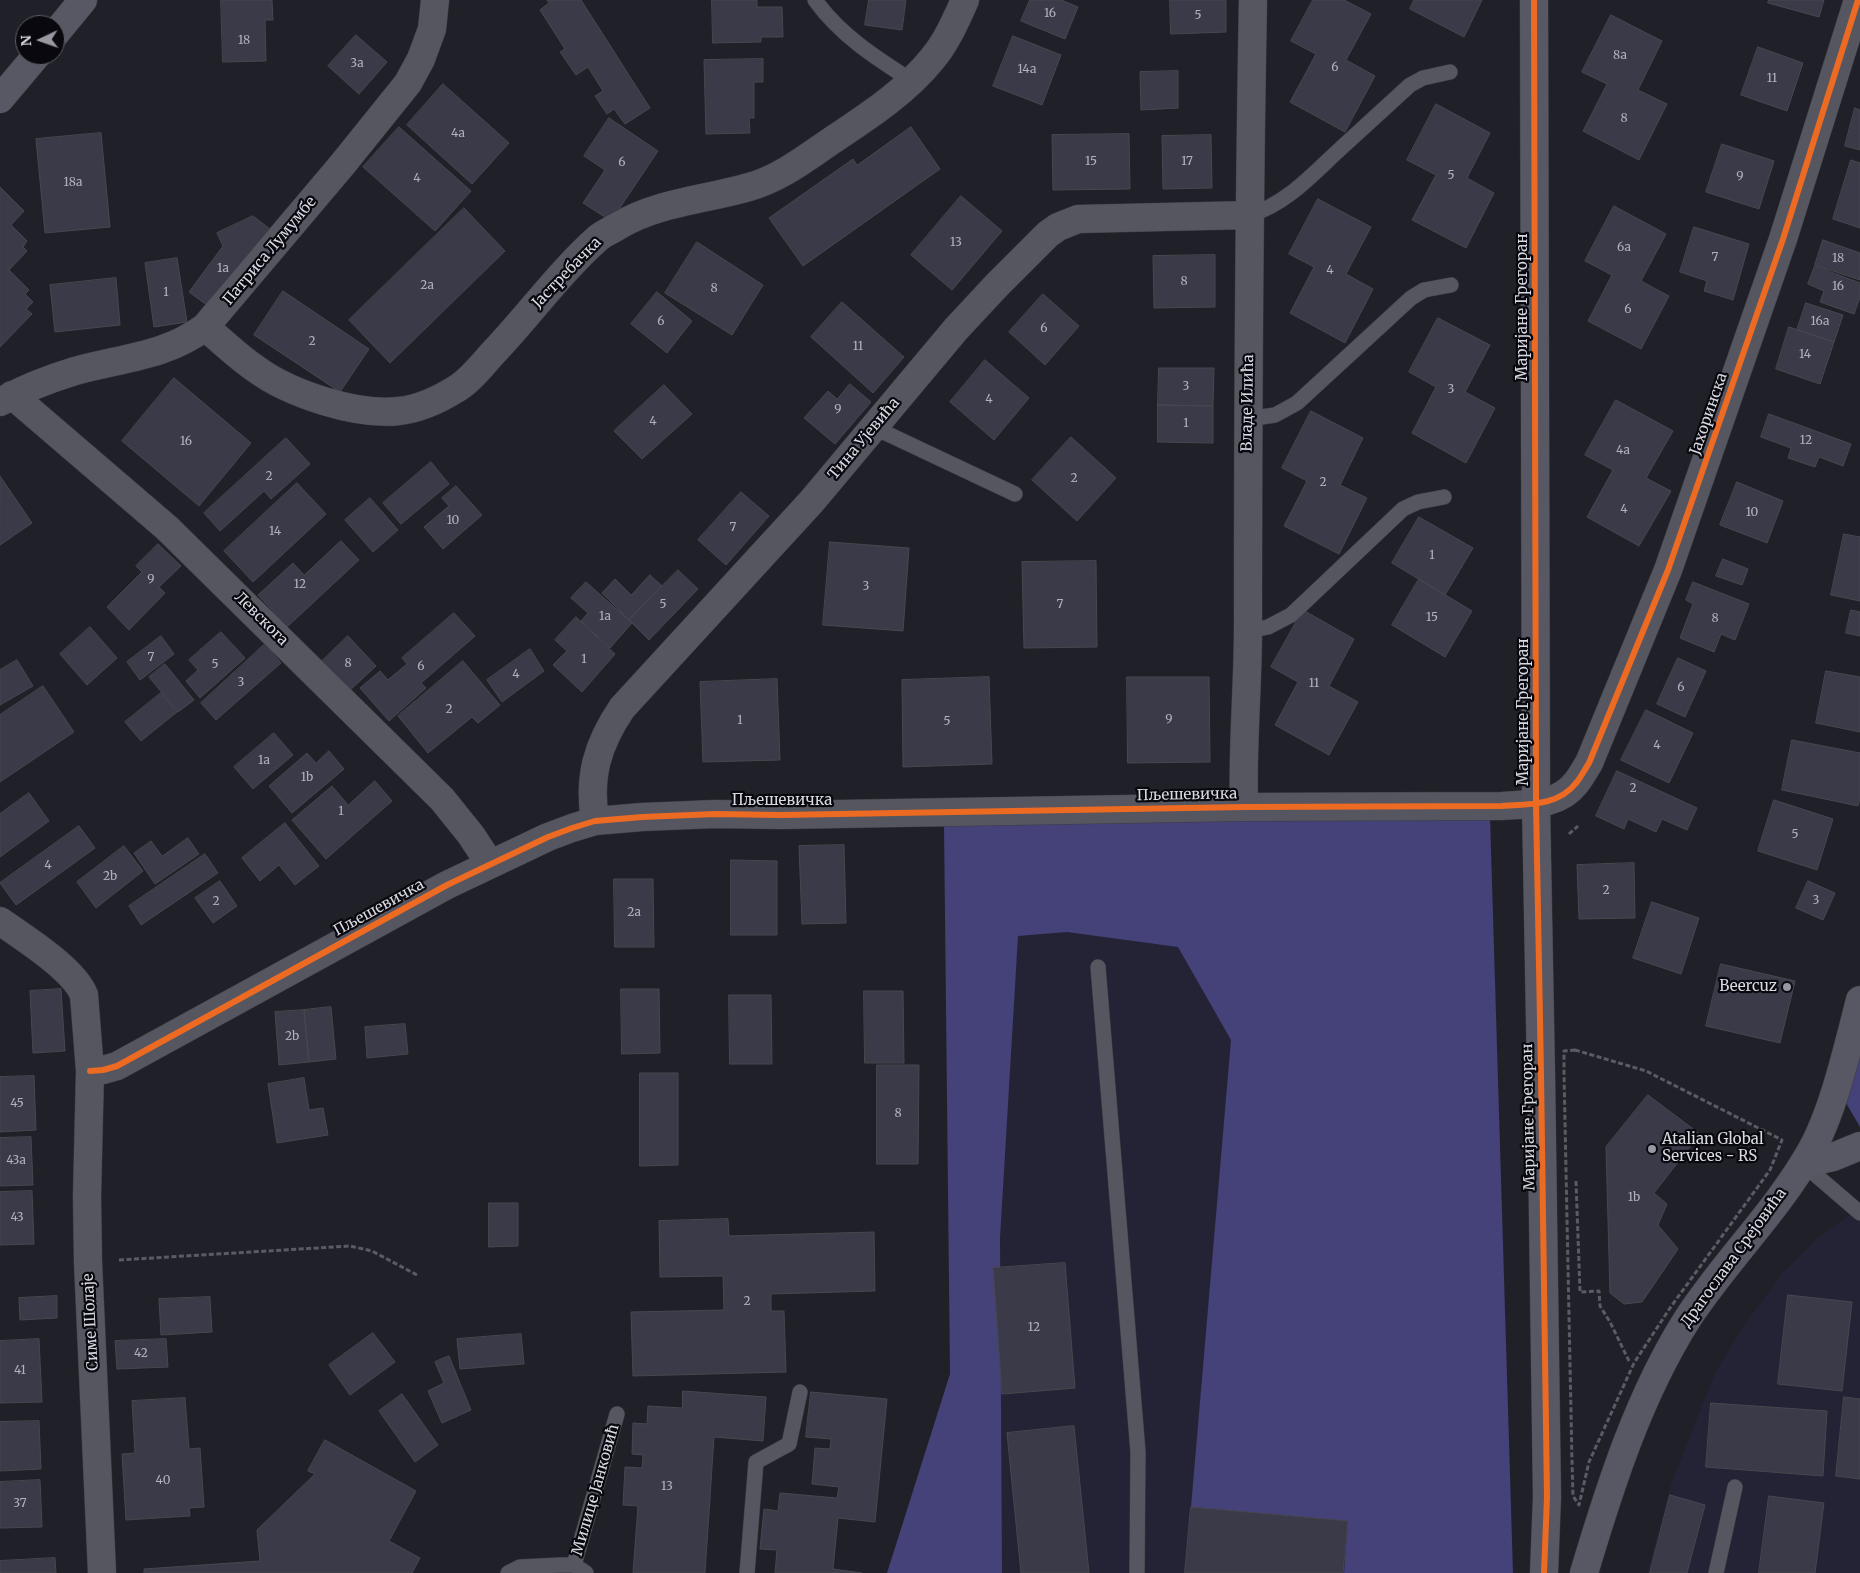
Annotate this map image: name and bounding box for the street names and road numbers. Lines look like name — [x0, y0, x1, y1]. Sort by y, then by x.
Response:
street label: Патриса Лумумбе — [220, 193, 320, 309]
street label: Маријане Грегоран — [1514, 233, 1532, 381]
street label: Јастребачка — [529, 234, 605, 312]
street label: Владе Илића — [1238, 354, 1258, 452]
street label: Јахоринска — [1687, 371, 1731, 457]
street label: Тина Ујевића — [825, 394, 903, 484]
street label: Левскога — [231, 589, 291, 649]
street label: Маријане Грегоран — [1515, 638, 1533, 786]
street label: Пљешевичка — [1137, 785, 1237, 805]
street label: Пљешевичка — [732, 792, 832, 810]
street label: Пљешевичка — [331, 876, 427, 940]
street label: Маријане Грегоран — [1519, 1043, 1539, 1191]
street label: Драгослава Срејовића — [1678, 1185, 1790, 1331]
street label: Симе Шолаје — [79, 1273, 103, 1371]
street label: Милице Јанковић — [569, 1422, 623, 1558]

